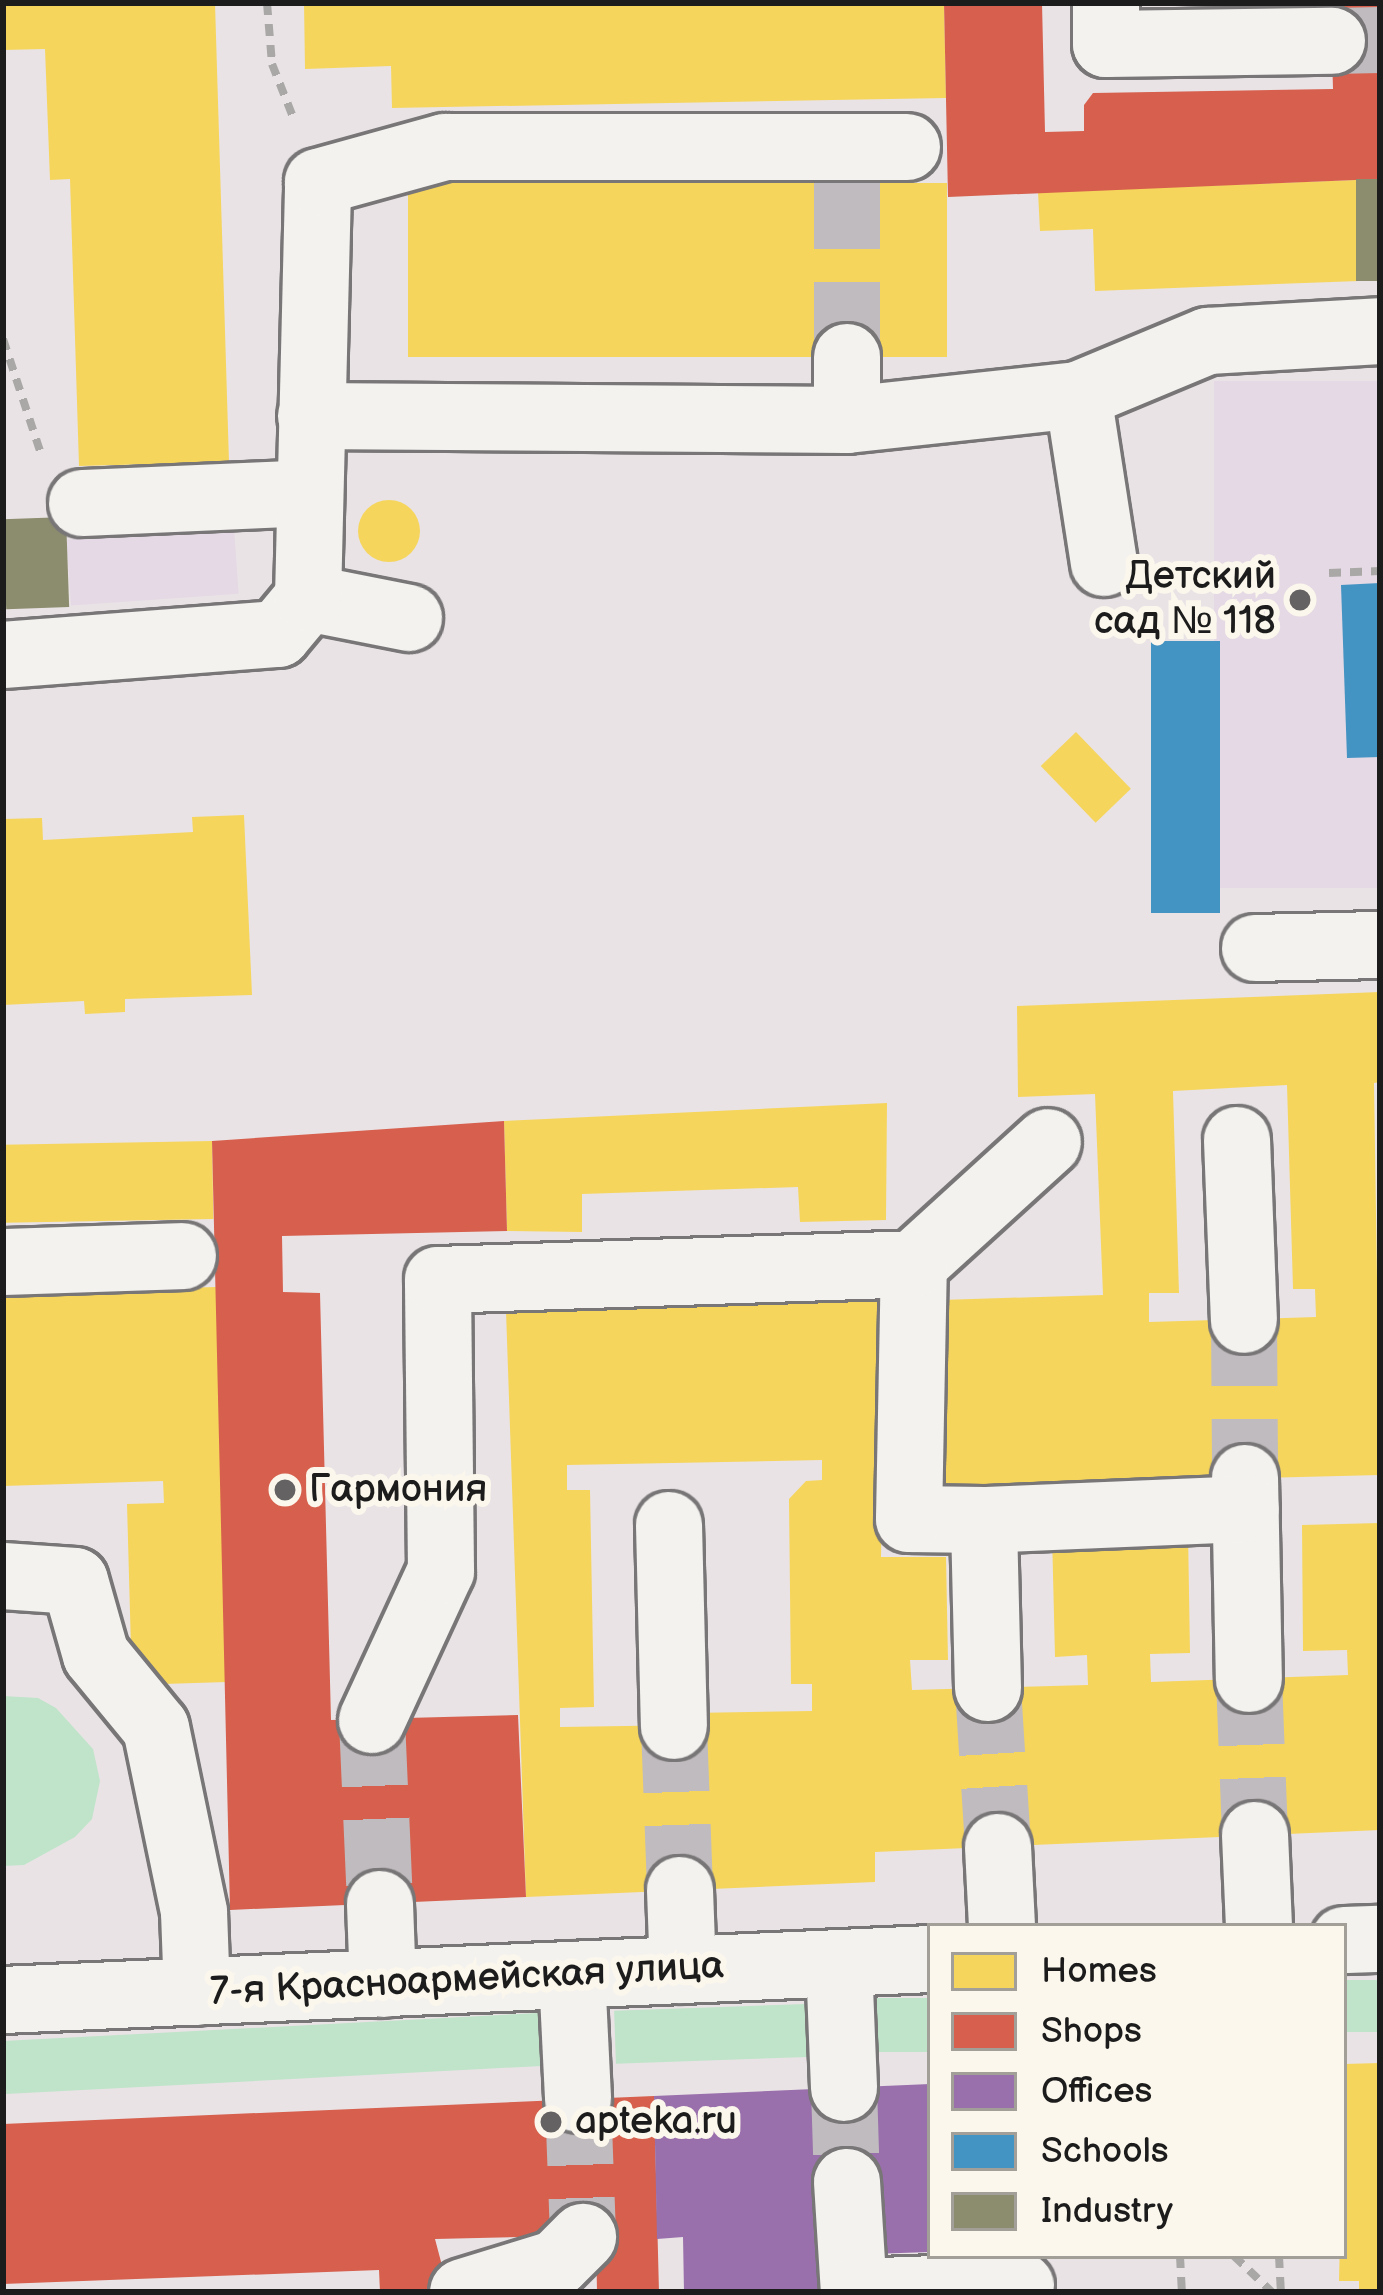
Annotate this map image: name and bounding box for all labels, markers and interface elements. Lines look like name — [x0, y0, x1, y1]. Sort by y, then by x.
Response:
place label: Детский сад № 118 — [1094, 555, 1276, 646]
marker: Детский сад № 118 — [1287, 587, 1313, 613]
place label: Гармония — [309, 1467, 487, 1513]
marker: Гармония — [272, 1477, 298, 1503]
legend — [927, 1923, 1347, 2259]
street label: 7-я Красноармейская улица — [209, 1943, 725, 2017]
text: Homes — [1041, 1950, 1157, 1993]
text: Shops — [1041, 2010, 1142, 2053]
text: Offices — [1041, 2070, 1152, 2113]
place label: apteka.ru — [575, 2099, 737, 2145]
marker: apteka.ru — [538, 2109, 564, 2135]
text: Schools — [1041, 2130, 1169, 2173]
text: Industry — [1041, 2190, 1173, 2233]

